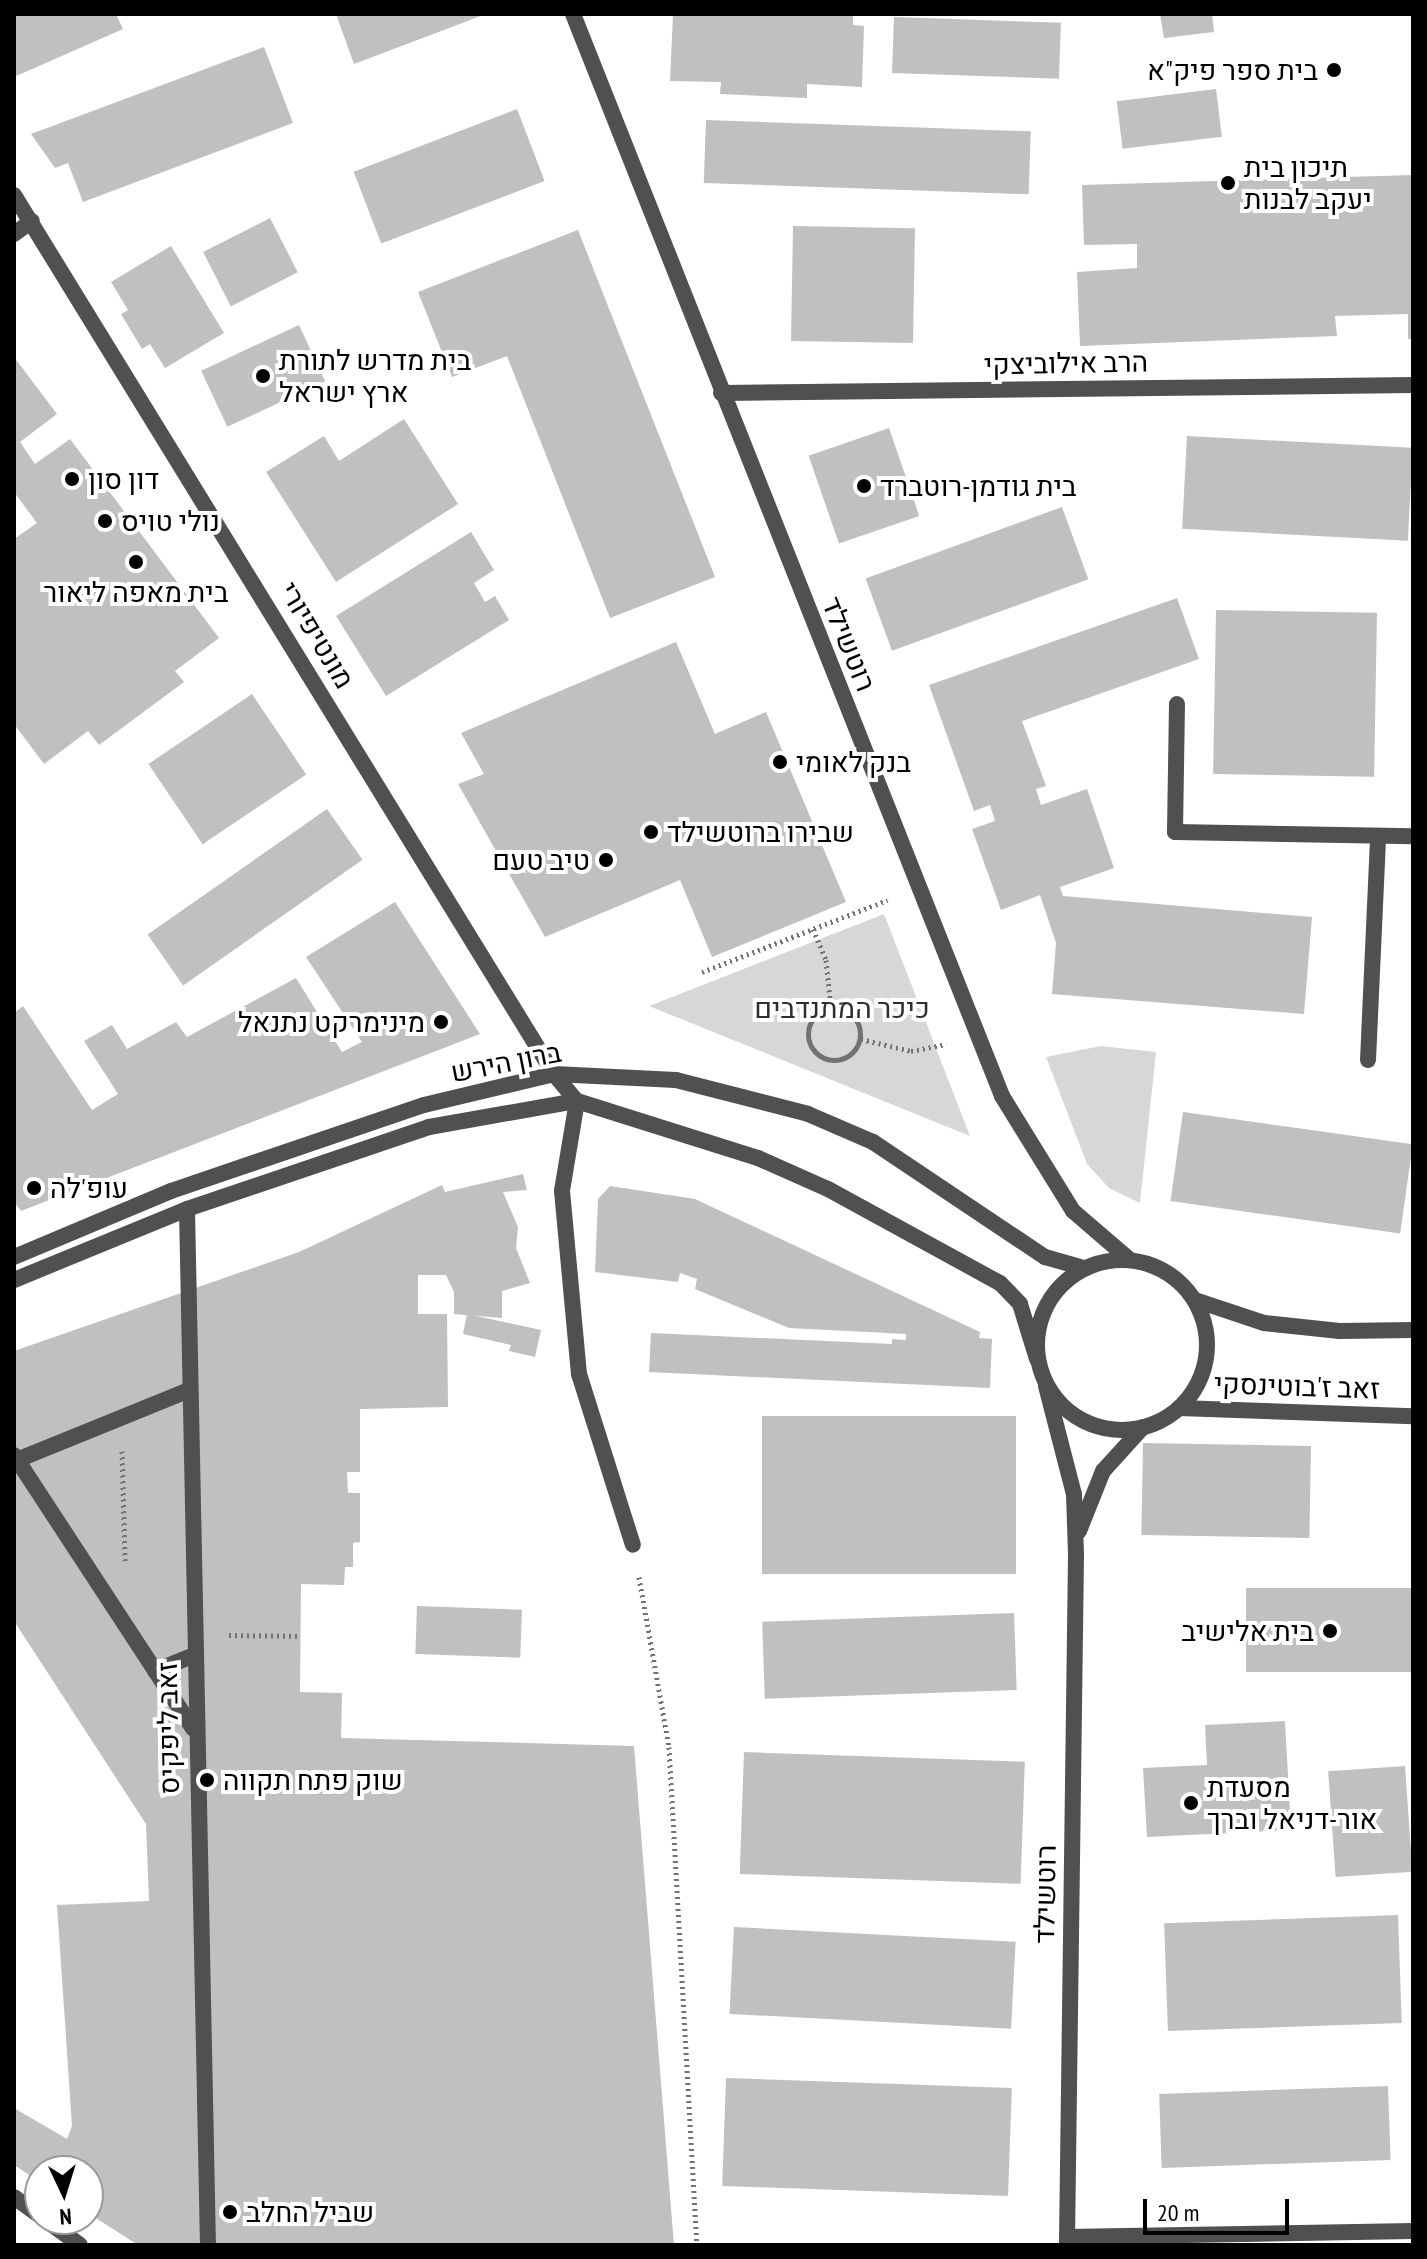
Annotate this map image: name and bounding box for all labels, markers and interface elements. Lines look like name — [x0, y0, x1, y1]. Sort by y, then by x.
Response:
place label: בית ספר פיק"א — [1147, 53, 1318, 87]
marker: בית ספר פיק"א — [1325, 61, 1343, 79]
place label: תיכון בית יעקב לבנות — [1244, 150, 1372, 216]
marker: תיכון בית יעקב לבנות — [1219, 174, 1237, 192]
place label: בית מדרש לתורת ארץ ישראל — [279, 343, 471, 409]
street label: הרב אילוביצקי — [984, 345, 1148, 381]
marker: בית מדרש לתורת ארץ ישראל — [254, 367, 272, 385]
place label: דון סון — [88, 462, 159, 496]
place label: בית גודמן-רוטברד — [880, 469, 1077, 503]
marker: דון סון — [63, 470, 81, 488]
marker: בית גודמן-רוטברד — [855, 477, 873, 495]
place label: נולי טויס — [121, 504, 220, 538]
marker: נולי טויס — [96, 512, 114, 530]
marker: בית מאפה ליאור — [127, 553, 145, 571]
place label: בית מאפה ליאור — [43, 575, 229, 609]
street label: מונטיפיורי — [272, 576, 362, 694]
street label: רוטשילד — [815, 592, 883, 696]
place label: בנק לאומי — [796, 745, 911, 779]
marker: בנק לאומי — [771, 753, 789, 771]
place label: שבירו ברוטשילד — [667, 815, 854, 849]
marker: שבירו ברוטשילד — [642, 823, 660, 841]
place label: טיב טעם — [492, 843, 590, 877]
marker: טיב טעם — [597, 851, 615, 869]
park label: כיכר המתנדבים — [754, 991, 930, 1025]
place label: מינימרקט נתנאל — [238, 1005, 425, 1039]
marker: מינימרקט נתנאל — [432, 1013, 450, 1031]
street label: ברון הירש — [448, 1035, 564, 1089]
place label: עופ'לה — [50, 1171, 128, 1205]
marker: עופ'לה — [25, 1179, 43, 1197]
street label: זאב ז'בוטינסקי — [1213, 1366, 1381, 1406]
place label: בית אלישיב — [1181, 1614, 1314, 1648]
marker: בית אלישיב — [1321, 1622, 1339, 1640]
street label: זאב ליפקיס — [150, 1661, 186, 1795]
place label: שוק פתח תקווה — [223, 1763, 403, 1797]
place label: מסעדת אור-דניאל וברך — [1207, 1770, 1377, 1836]
marker: שוק פתח תקווה — [198, 1771, 216, 1789]
marker: מסעדת אור-דניאל וברך — [1182, 1794, 1200, 1812]
street label: רוטשילד — [1027, 1844, 1063, 1944]
north arrow — [24, 2155, 104, 2235]
scale bar — [1147, 2183, 1293, 2233]
place label: שביל החלב — [246, 2195, 374, 2229]
text: 20 m — [1157, 2197, 1199, 2228]
text: N — [59, 2203, 72, 2231]
marker: שביל החלב — [221, 2203, 239, 2221]

